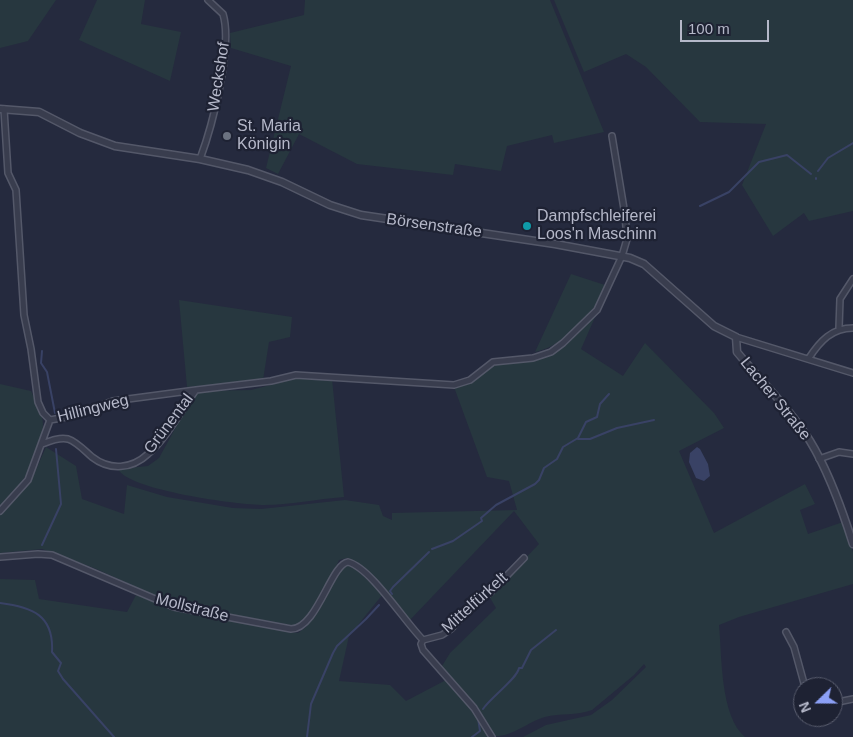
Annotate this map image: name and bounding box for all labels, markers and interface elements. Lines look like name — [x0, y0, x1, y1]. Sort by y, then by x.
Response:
scale bar — [683, 10, 772, 42]
text: 100 m — [688, 20, 730, 37]
street label: Weckshof — [204, 41, 234, 113]
place label: St. Maria Königin — [237, 117, 301, 155]
marker: St. Maria Königin — [221, 130, 233, 142]
place label: Dampfschleiferei Loos'n Maschinn — [537, 207, 657, 245]
street label: Börsenstraße — [385, 210, 483, 242]
marker: Dampfschleiferei Loos'n Maschinn — [521, 220, 533, 232]
street label: Lacher Straße — [736, 354, 814, 444]
street label: Grünental — [140, 390, 198, 458]
street label: Hillingweg — [55, 391, 131, 427]
street label: Mittelfürkelt — [438, 568, 512, 638]
street label: Mollstraße — [153, 590, 231, 626]
north arrow — [793, 677, 843, 727]
text: N — [796, 700, 814, 715]

